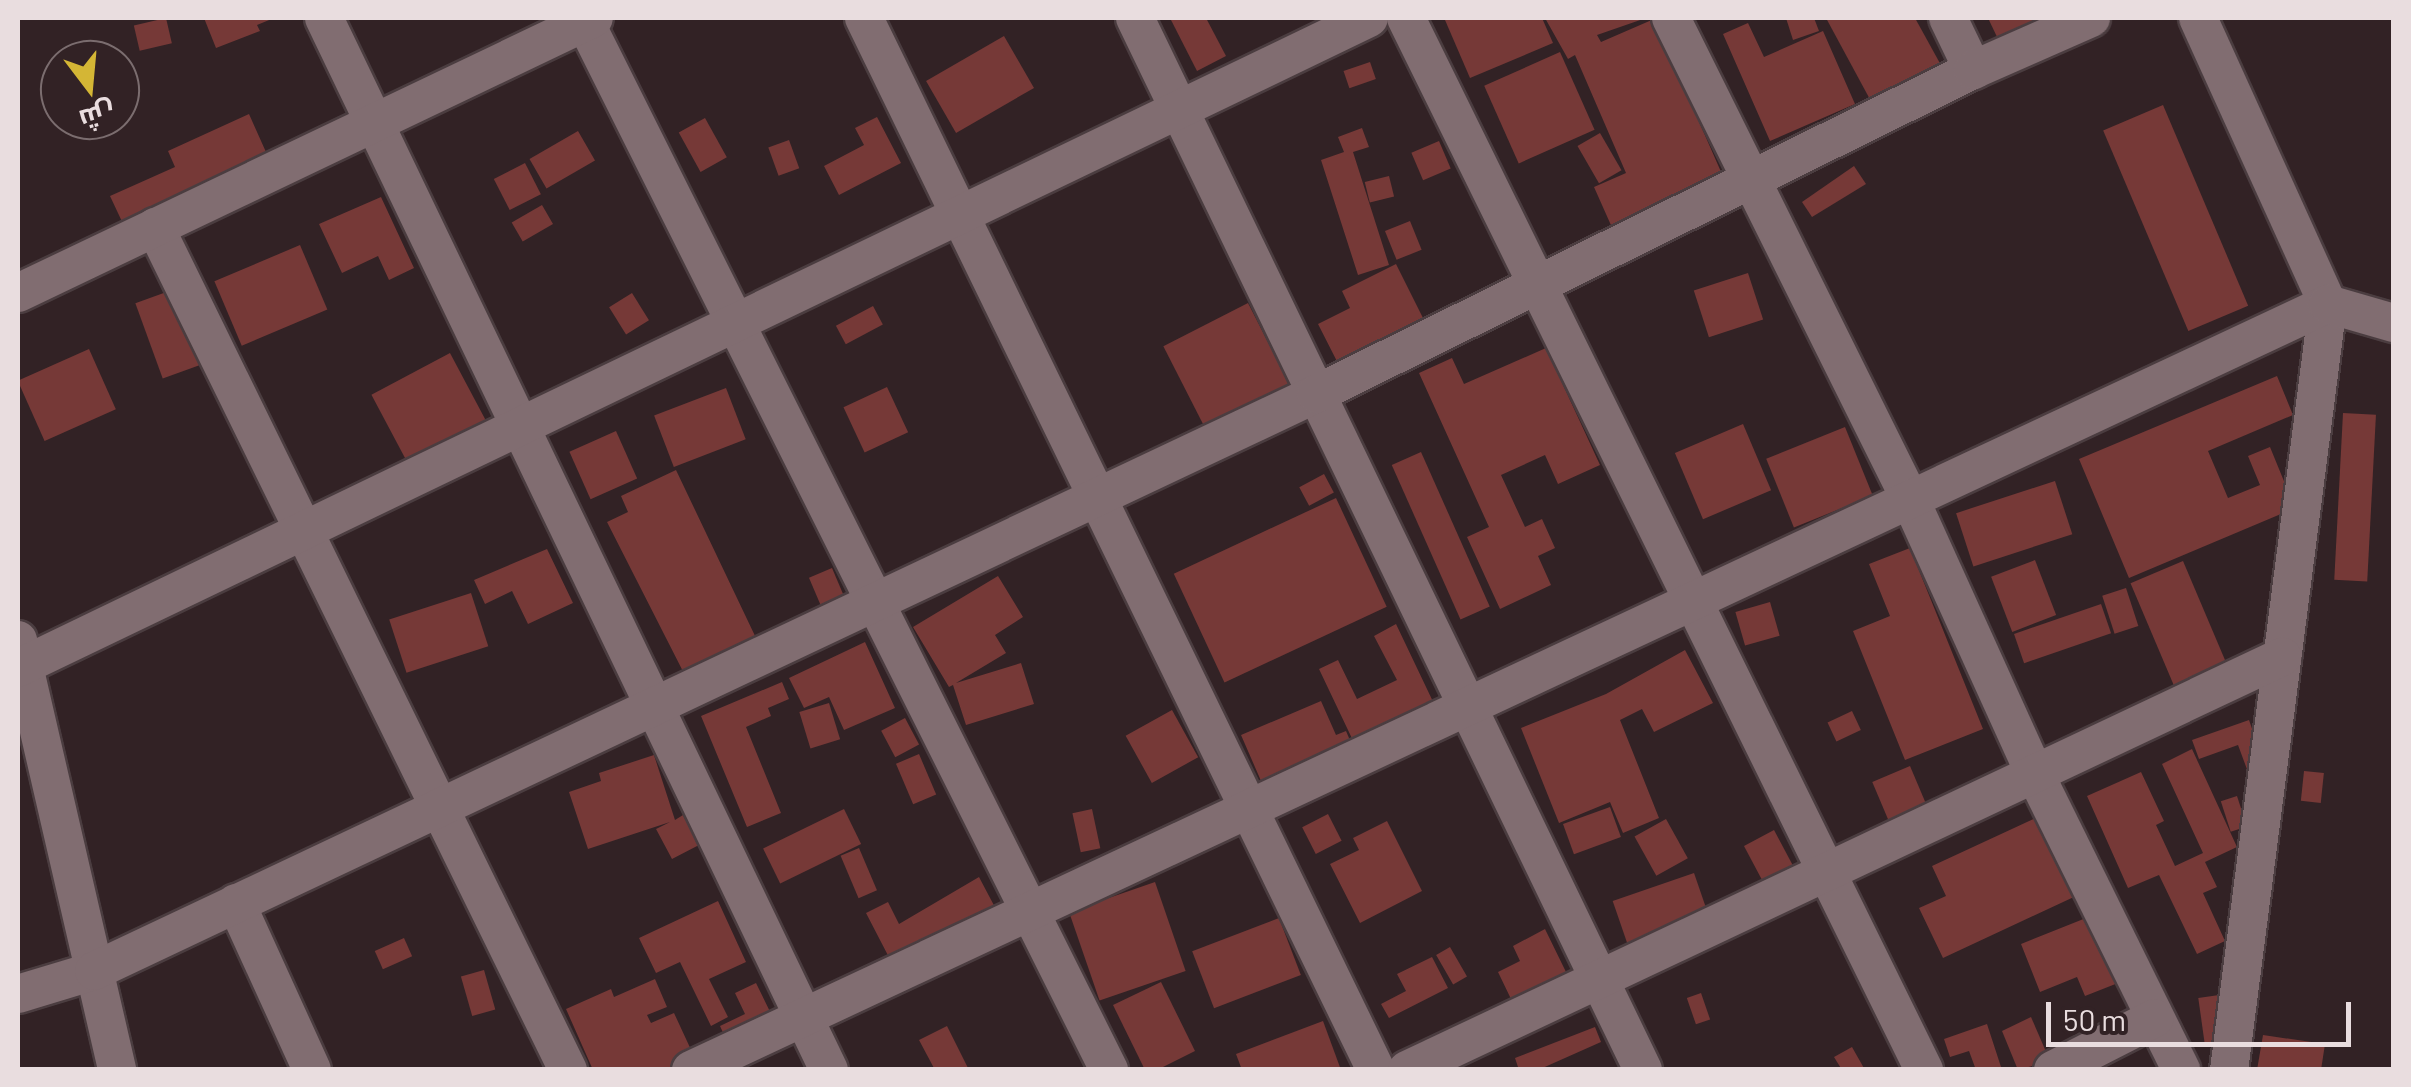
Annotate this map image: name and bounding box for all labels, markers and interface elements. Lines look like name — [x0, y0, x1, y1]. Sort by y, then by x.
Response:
north arrow — [40, 40, 140, 140]
text: ش — [76, 96, 120, 138]
scale bar — [2051, 982, 2356, 1044]
text: 50 m — [2063, 1001, 2126, 1037]

